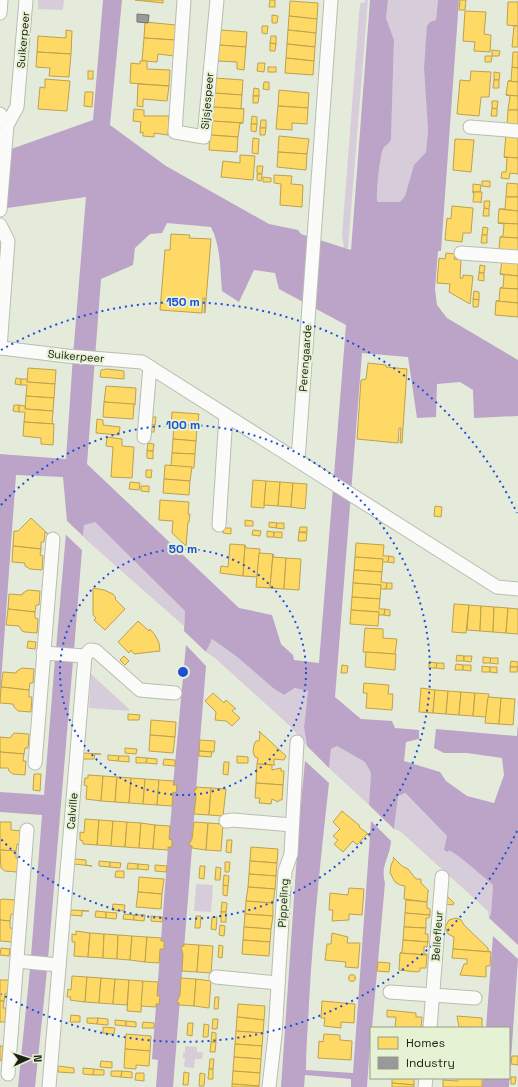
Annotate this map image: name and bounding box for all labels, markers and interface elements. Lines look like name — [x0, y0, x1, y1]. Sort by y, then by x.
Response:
street label: Suikerpeer — [14, 11, 32, 69]
street label: Sijsjespeer — [198, 72, 216, 130]
text: 150 m — [166, 294, 200, 310]
street label: Perengaarde — [296, 324, 314, 392]
street label: Suikerpeer — [47, 347, 105, 365]
text: 100 m — [166, 417, 200, 433]
text: 50 m — [169, 541, 197, 557]
centre of rings — [176, 665, 190, 679]
street label: Calville — [63, 792, 81, 830]
street label: Pippeling — [275, 878, 291, 928]
street label: Bellefleur — [428, 910, 446, 962]
legend — [370, 1027, 510, 1079]
text: Homes — [406, 1035, 445, 1051]
north arrow — [8, 1039, 48, 1079]
text: N — [31, 1054, 45, 1063]
text: Industry — [406, 1055, 455, 1071]

